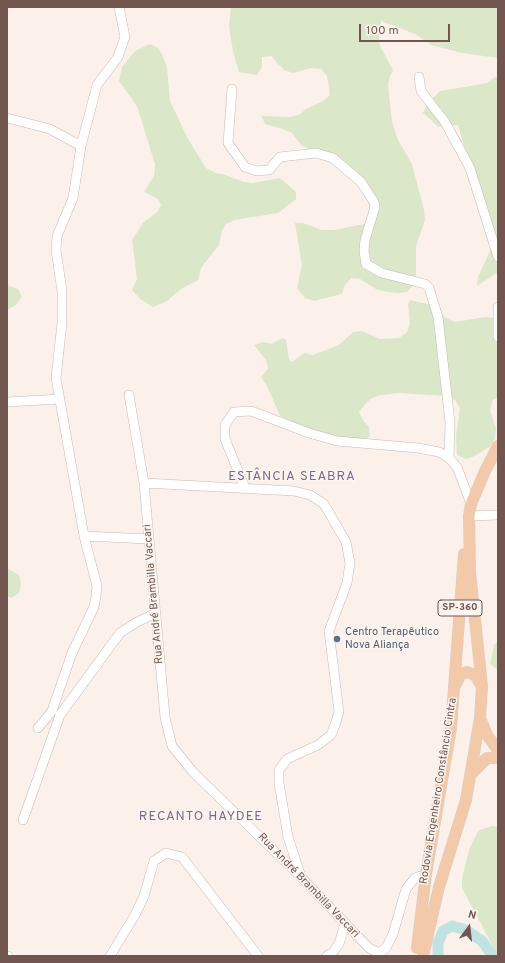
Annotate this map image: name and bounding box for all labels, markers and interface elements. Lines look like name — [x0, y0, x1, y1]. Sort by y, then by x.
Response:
scale bar — [361, 16, 452, 42]
text: 100 m — [366, 23, 399, 39]
district label: ESTÂNCIA SEABRA — [228, 469, 356, 485]
street label: Rua André Brambilla Vaccari — [141, 524, 167, 664]
road number: SP-360 — [438, 600, 482, 616]
place label: Centro Terapêutico Nova Aliança — [345, 626, 439, 652]
marker: Centro Terapêutico Nova Aliança — [332, 634, 342, 644]
street label: Rodovia Engenheiro Constâncio Cintra — [418, 697, 460, 885]
district label: RECANTO HAYDEE — [139, 809, 263, 825]
street label: Rua André Brambilla Vaccari — [255, 831, 361, 941]
north arrow — [449, 907, 489, 947]
text: N — [466, 908, 478, 923]

